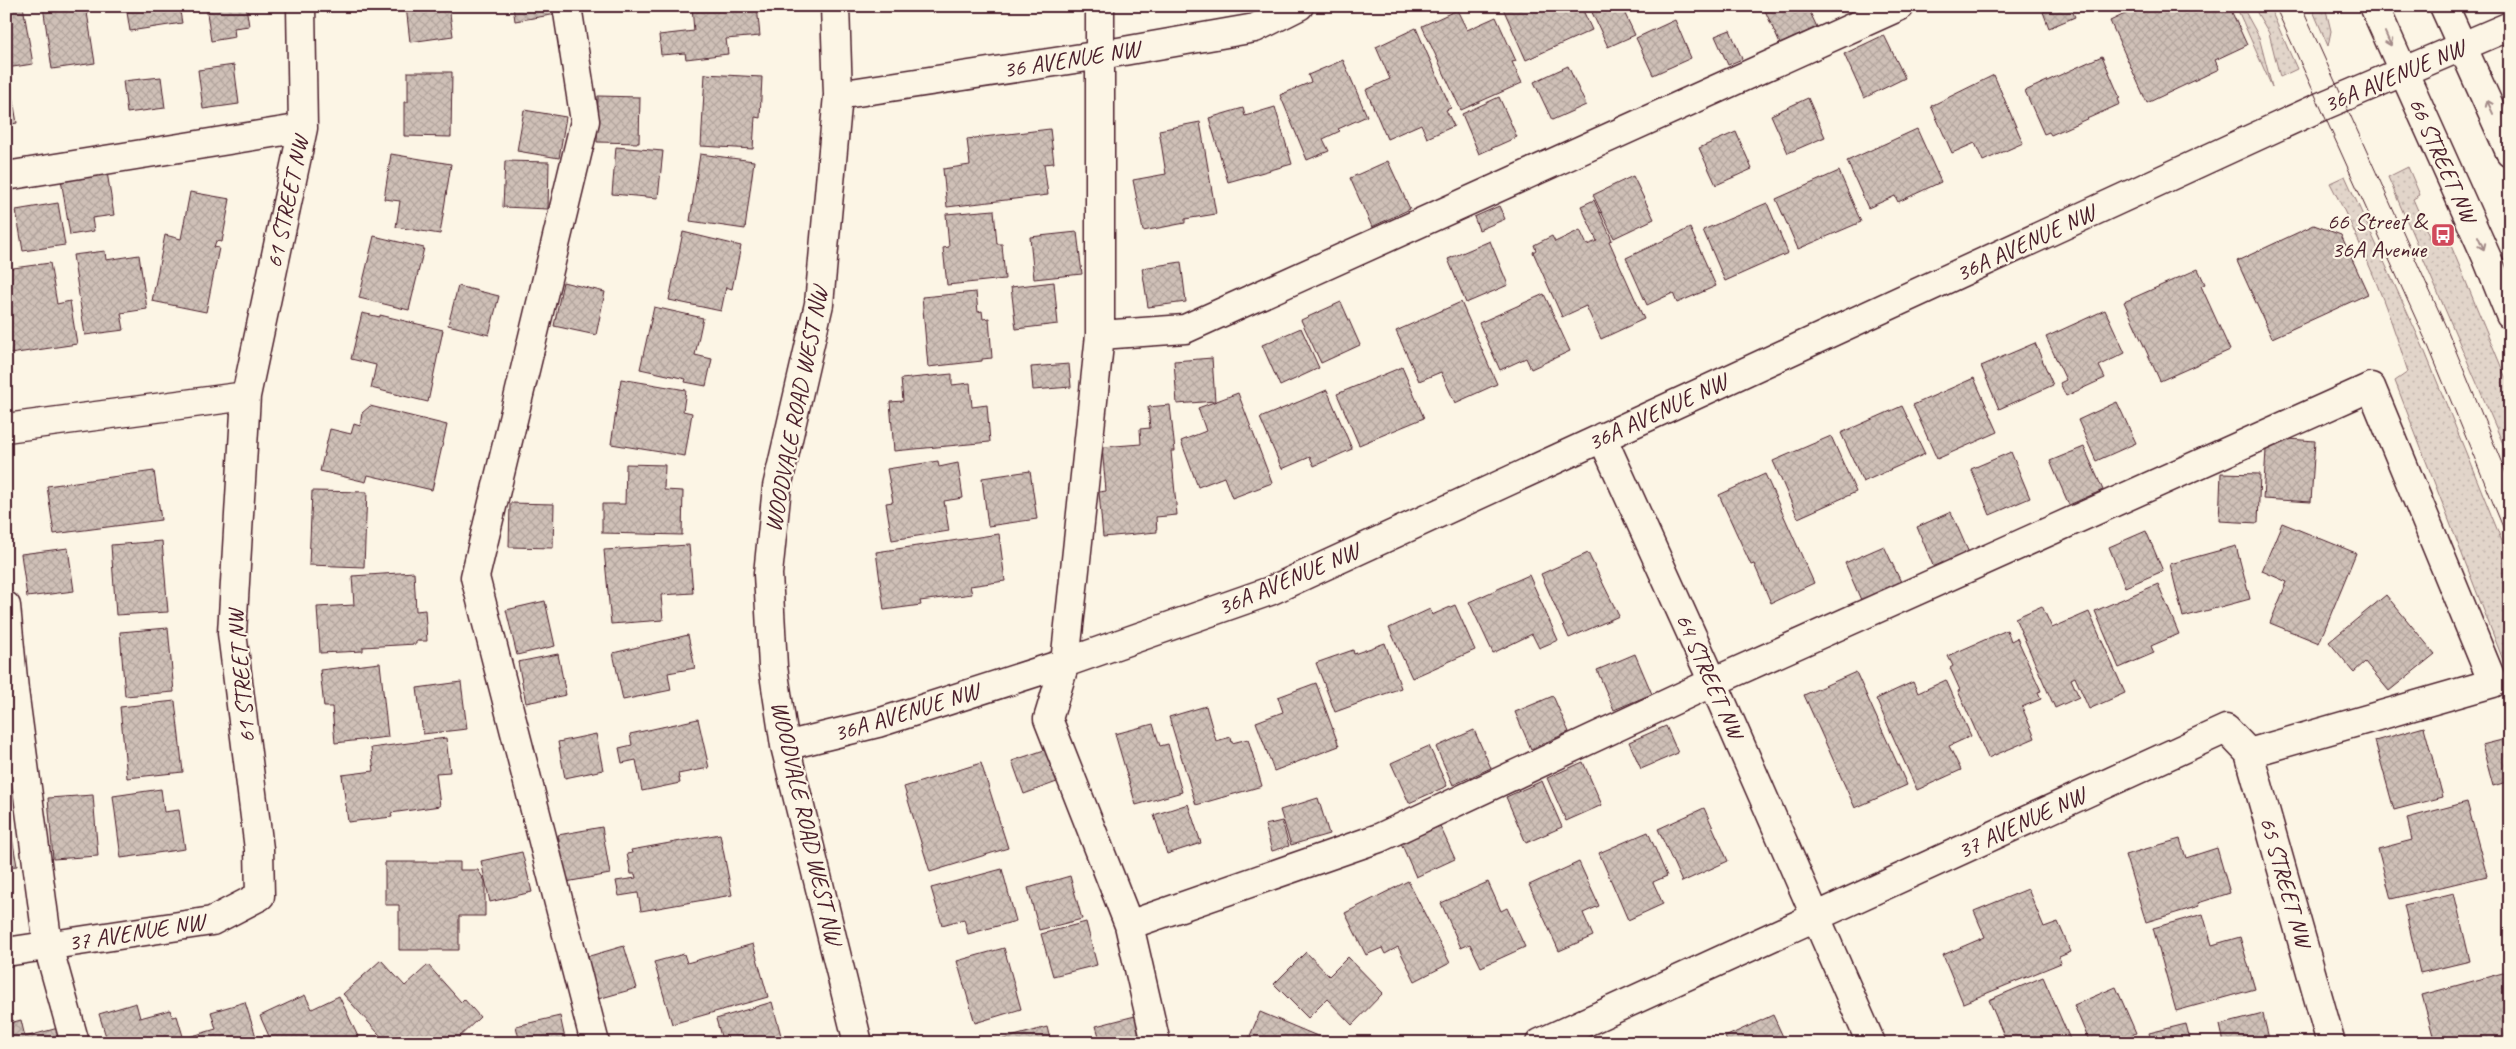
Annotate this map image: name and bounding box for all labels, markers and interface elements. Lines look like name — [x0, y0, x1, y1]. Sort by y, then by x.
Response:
street label: 36A AVENUE NW — [2319, 31, 2473, 119]
one-way arrow — [2384, 31, 2394, 46]
street label: 36 AVENUE NW — [1001, 33, 1146, 85]
street label: 66 STREET NW — [2402, 93, 2485, 230]
one-way arrow — [2484, 100, 2494, 115]
street label: 61 STREET NW — [258, 131, 316, 271]
street label: 36A AVENUE NW — [1951, 196, 2104, 288]
place label: 66 Street & 36A Avenue — [2327, 206, 2428, 264]
bus stop icon: 66 Street & 36A Avenue — [2430, 222, 2456, 248]
one-way arrow — [2476, 236, 2486, 251]
street label: WOODVALE ROAD WEST NW — [757, 281, 835, 534]
street label: 36A AVENUE NW — [1583, 365, 1736, 457]
street label: 36A AVENUE NW — [1213, 534, 1367, 622]
street label: 61 STREET NW — [220, 605, 262, 744]
street label: 64 STREET NW — [1669, 609, 1752, 746]
street label: 36A AVENUE NW — [830, 674, 987, 748]
street label: WOODVALE ROAD WEST NW — [764, 698, 850, 951]
street label: 37 AVENUE NW — [1952, 778, 2094, 866]
street label: 65 STREET NW — [2253, 813, 2320, 953]
street label: 37 AVENUE NW — [66, 906, 211, 958]

